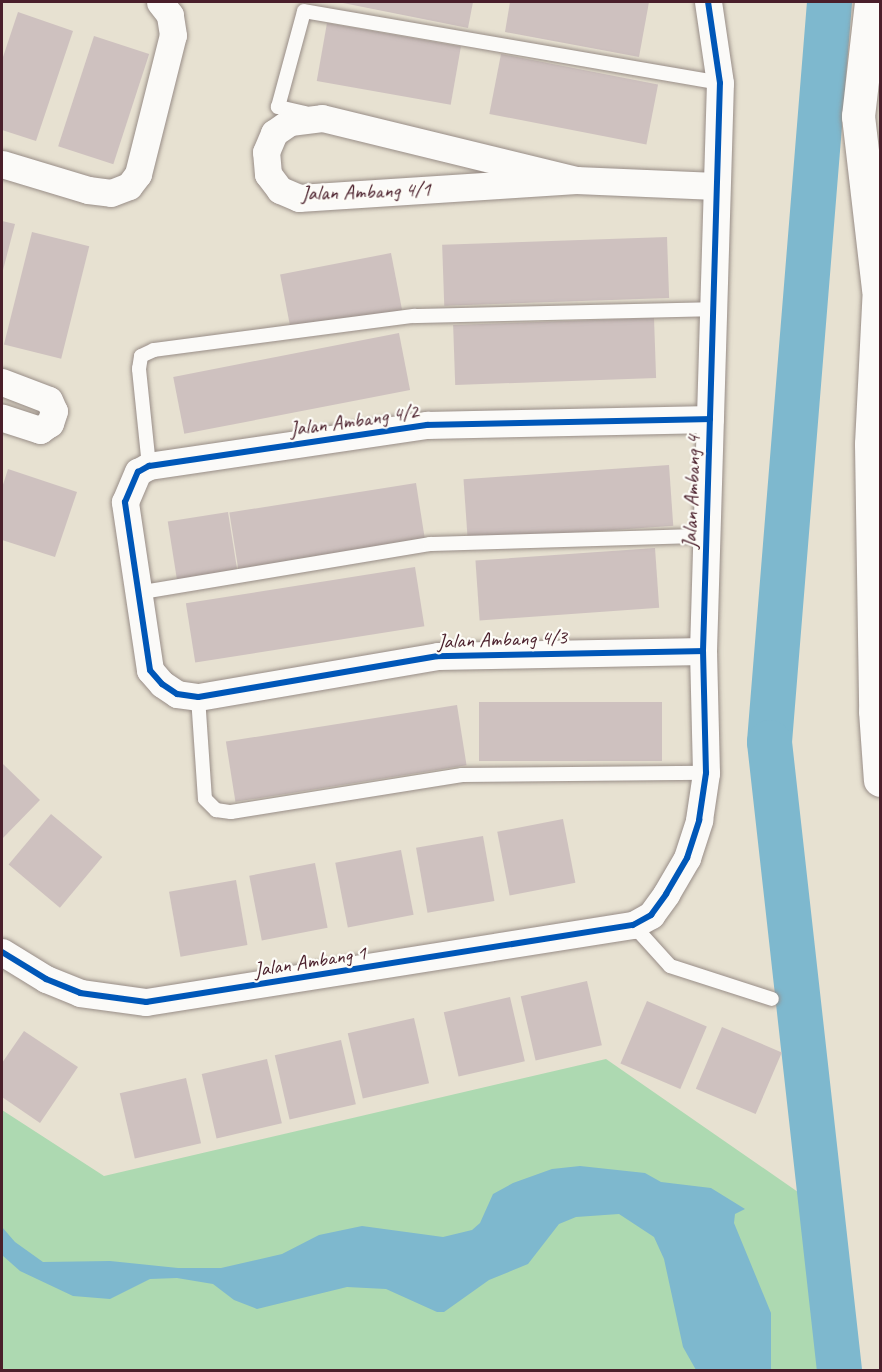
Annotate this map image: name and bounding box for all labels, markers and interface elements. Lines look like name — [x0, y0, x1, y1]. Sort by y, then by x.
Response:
street label: Jalan Ambang 4/1 — [300, 176, 432, 206]
street label: Jalan Ambang 4/2 — [288, 398, 420, 442]
street label: Jalan Ambang 4 — [676, 435, 706, 549]
street label: Jalan Ambang 4/3 — [436, 624, 568, 654]
street label: Jalan Ambang 1 — [252, 940, 368, 982]

